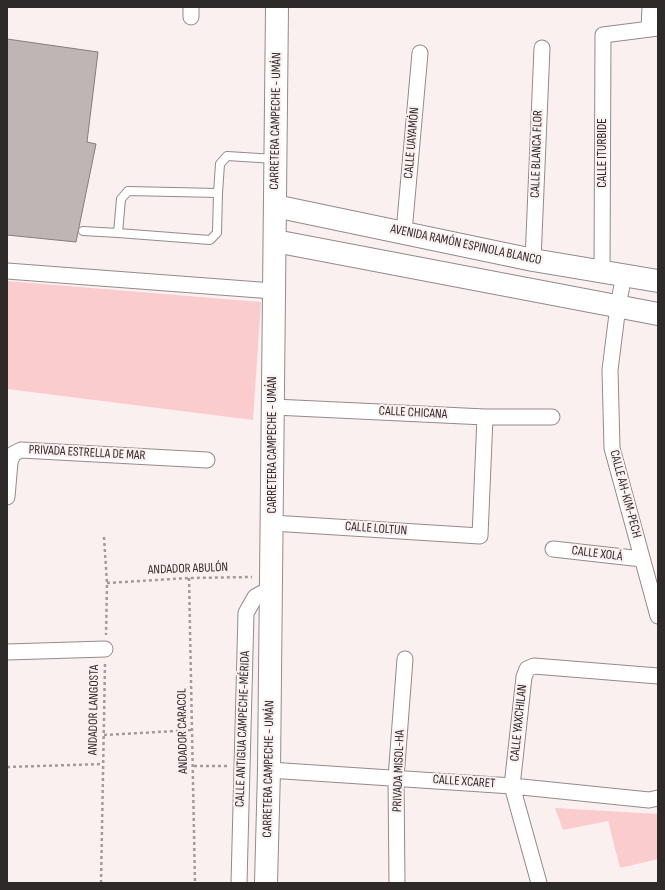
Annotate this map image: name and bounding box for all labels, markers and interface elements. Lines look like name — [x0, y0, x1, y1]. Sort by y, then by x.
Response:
street label: CARRETERA CAMPECHE - UMÁN — [267, 52, 285, 190]
street label: CALLE UAYAMÓN — [401, 107, 423, 179]
street label: CALLE BLANCA FLOR — [528, 110, 546, 198]
street label: CALLE ITURBIDE — [595, 118, 611, 188]
street label: AVENIDA RAMÓN ESPINOLA BLANCO — [389, 221, 543, 269]
street label: CARRETERA CAMPECHE - UMÁN — [265, 376, 281, 514]
street label: CALLE CHICANA — [378, 403, 448, 423]
street label: PRIVADA ESTRELLA DE MAR — [28, 442, 146, 464]
street label: CALLE AH-KIM-PECH — [606, 448, 644, 540]
street label: CALLE LOLTUN — [344, 519, 408, 539]
street label: CALLE XOLÁ — [571, 543, 623, 565]
street label: ANDADOR ABULÓN — [148, 560, 228, 578]
street label: CALLE ANTIGUA CAMPECHE-MÉRIDA — [232, 651, 254, 807]
street label: ANDADOR LANGOSTA — [85, 665, 103, 755]
street label: CALLE YAXCHILAN — [507, 684, 531, 762]
street label: ANDADOR CARACOL — [174, 688, 192, 774]
street label: CARRETERA CAMPECHE - UMÁN — [260, 700, 278, 838]
street label: PRIVADA MISOL-HA — [390, 730, 408, 812]
street label: CALLE XCARET — [432, 772, 496, 792]

